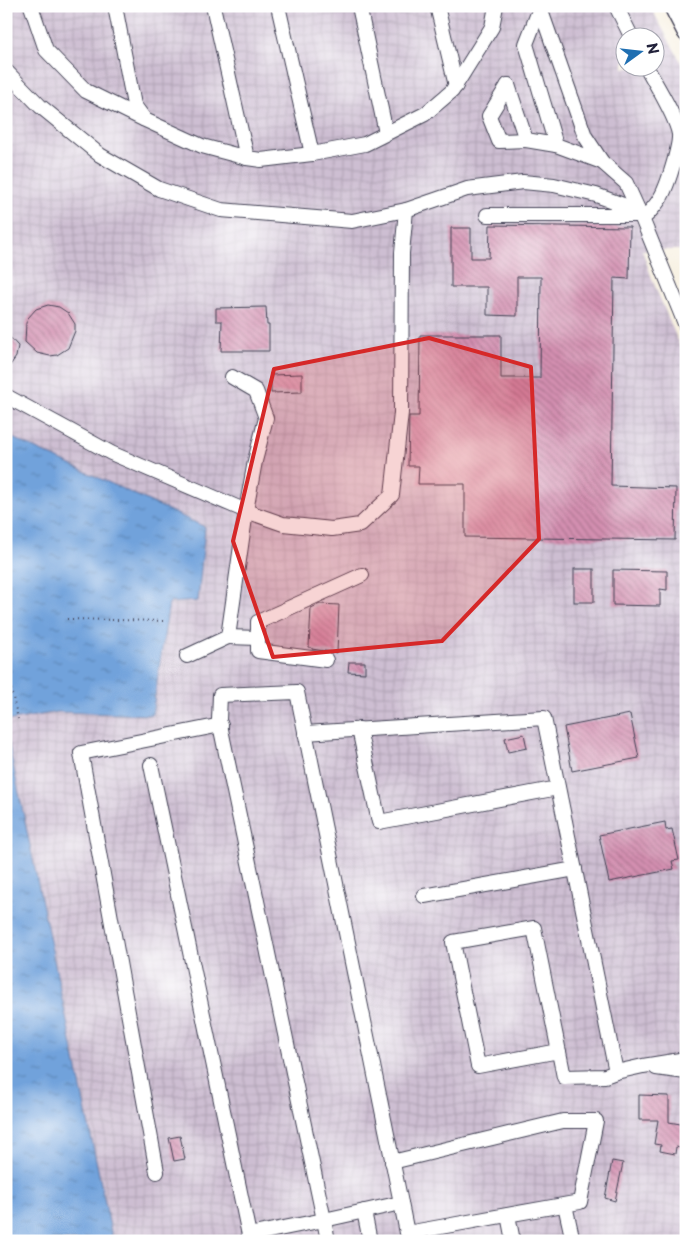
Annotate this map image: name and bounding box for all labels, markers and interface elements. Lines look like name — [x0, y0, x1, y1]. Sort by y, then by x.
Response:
north arrow — [614, 28, 664, 78]
text: N — [641, 40, 665, 57]

